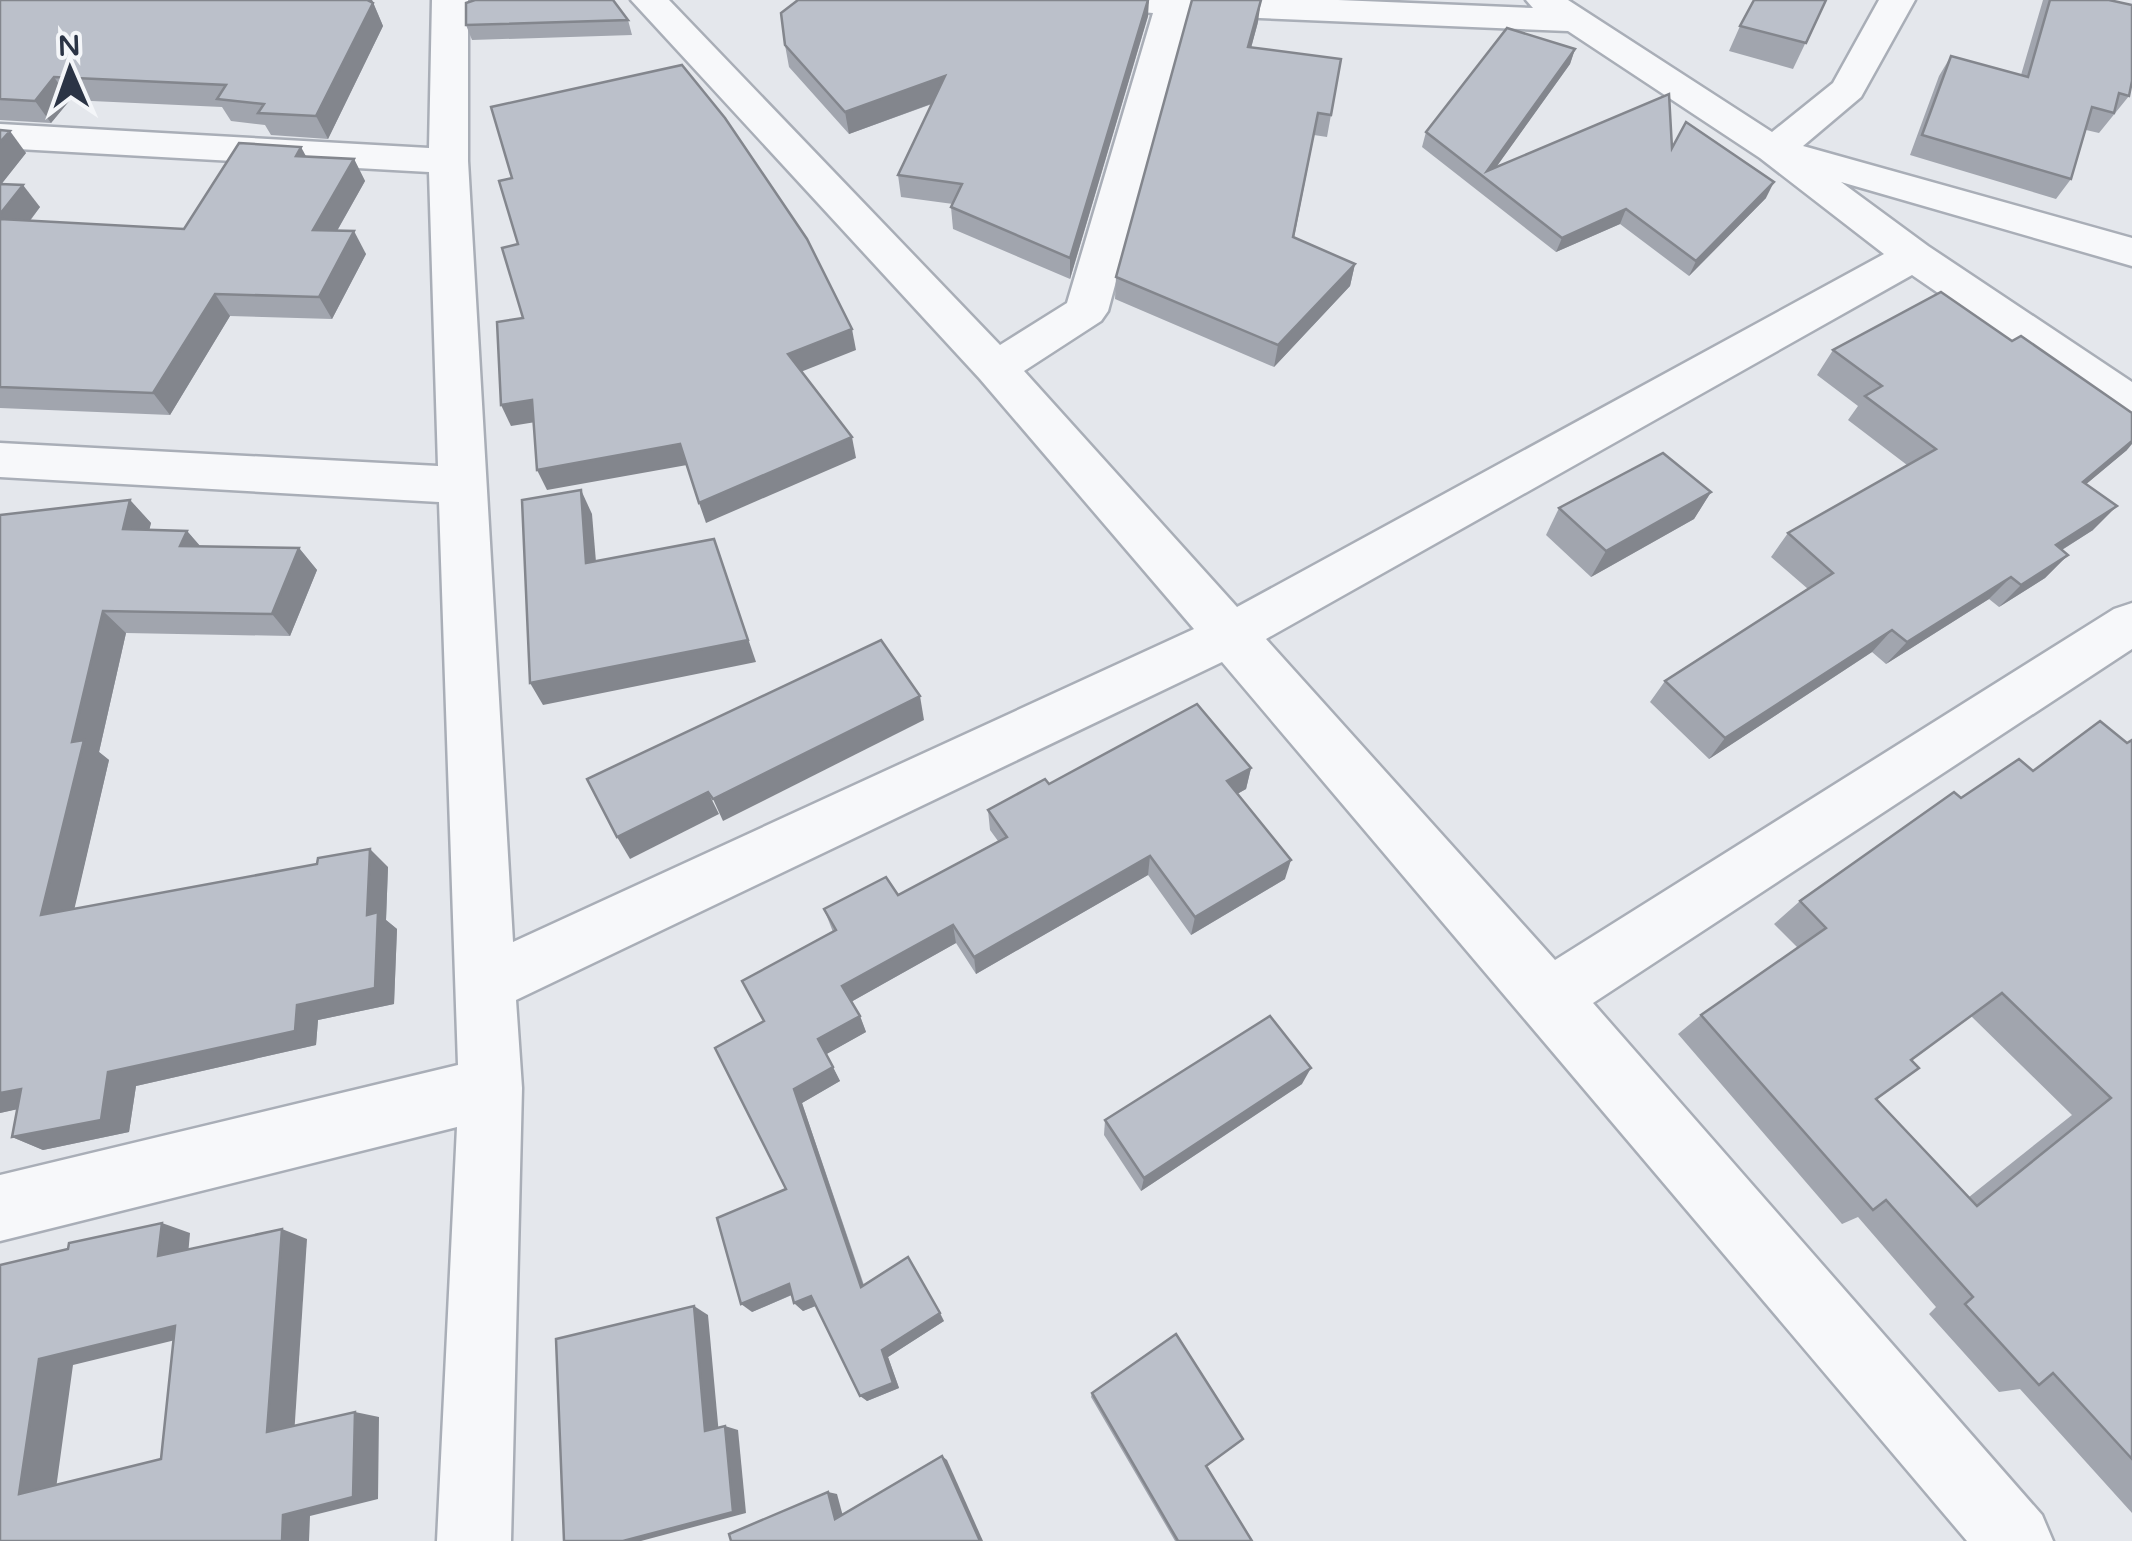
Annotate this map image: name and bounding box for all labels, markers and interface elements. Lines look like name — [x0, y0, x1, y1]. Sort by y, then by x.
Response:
north arrow — [20, 20, 120, 120]
text: N — [57, 29, 81, 63]

